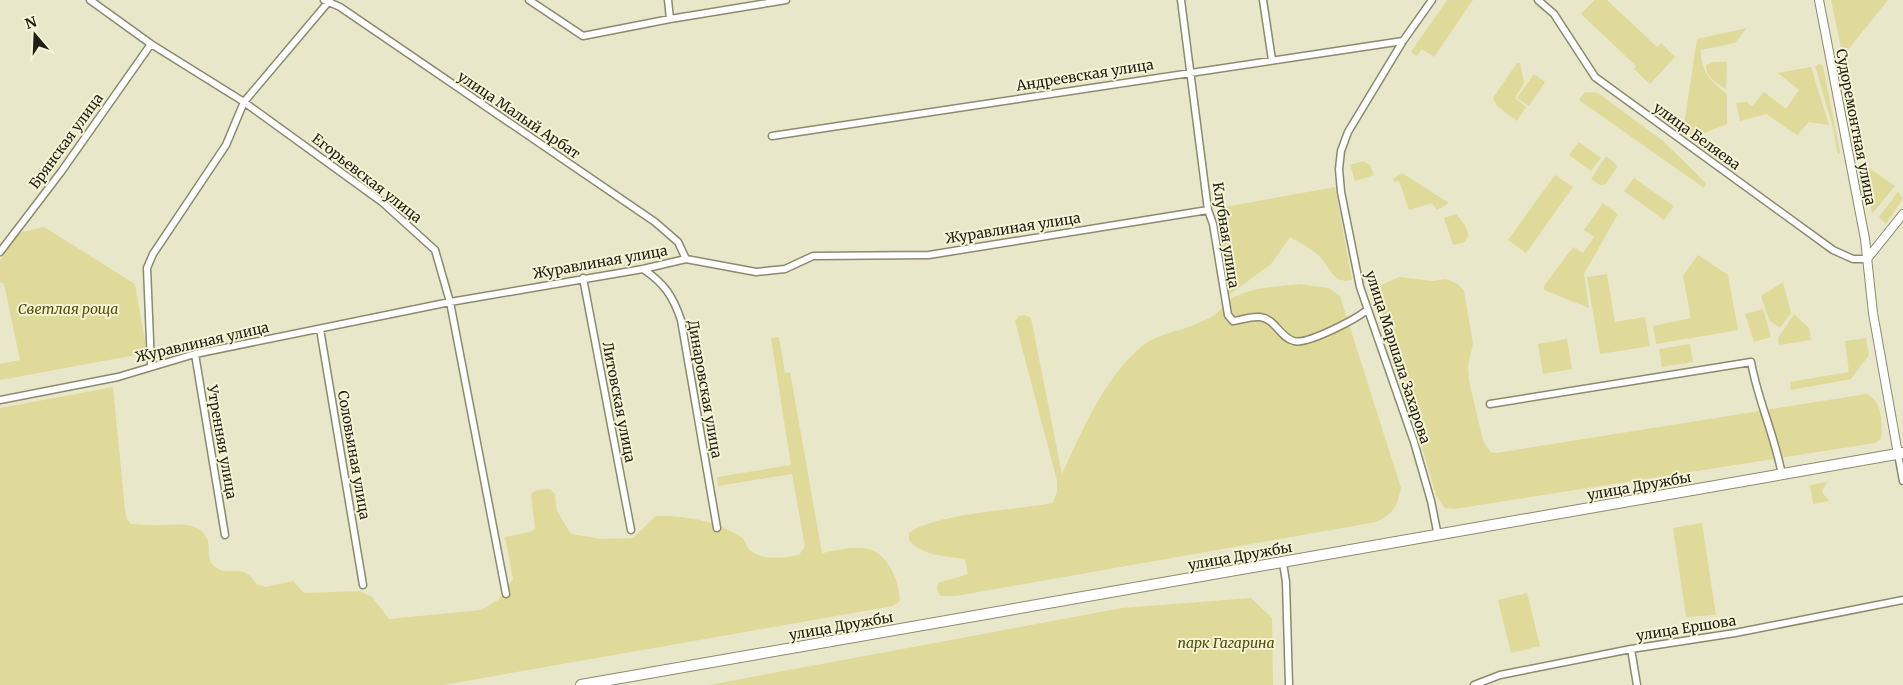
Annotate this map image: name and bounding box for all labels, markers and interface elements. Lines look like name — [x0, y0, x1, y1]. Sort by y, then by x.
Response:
north arrow — [10, 10, 60, 60]
text: N — [23, 12, 39, 33]
street label: Судоремонтная улица — [1832, 47, 1880, 207]
street label: Андреевская улица — [1014, 55, 1155, 95]
street label: улица Малый Арбат — [454, 67, 584, 163]
street label: Брянская улица — [25, 89, 107, 192]
street label: улица Беляева — [1650, 98, 1745, 174]
street label: Егорьевская улица — [308, 129, 426, 227]
street label: Клубная улица — [1209, 181, 1243, 290]
street label: Журавлиная улица — [944, 208, 1082, 248]
street label: Журавлиная улица — [531, 241, 669, 283]
street label: улица Маршала Захарова — [1361, 268, 1435, 446]
park label: Светлая роща — [18, 300, 118, 318]
street label: Журавлиная улица — [133, 318, 271, 366]
street label: Динаровская улица — [684, 319, 726, 460]
street label: Литовская улица — [598, 340, 640, 464]
street label: Утренняя улица — [203, 383, 241, 501]
street label: Соловьиная улица — [334, 389, 374, 521]
street label: улица Дружбы — [1585, 468, 1693, 504]
street label: улица Дружбы — [1186, 538, 1294, 574]
street label: улица Дружбы — [787, 608, 895, 644]
street label: улица Ершова — [1635, 611, 1738, 645]
park label: парк Гагарина — [1178, 634, 1274, 652]

